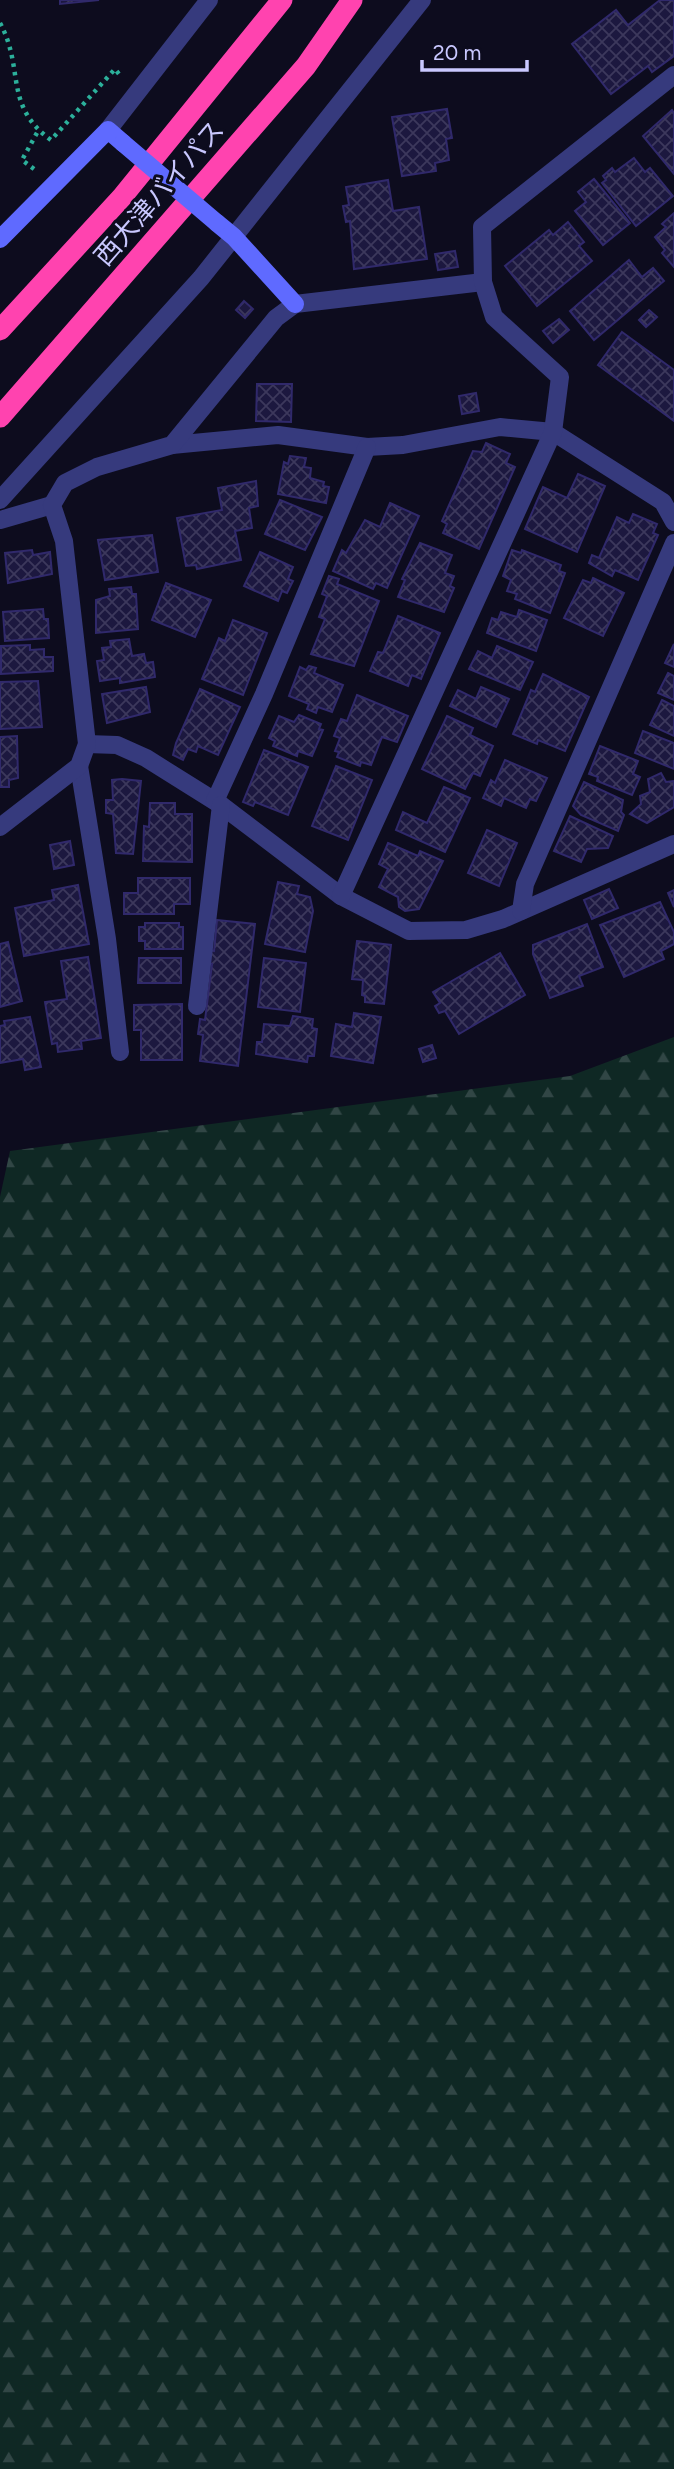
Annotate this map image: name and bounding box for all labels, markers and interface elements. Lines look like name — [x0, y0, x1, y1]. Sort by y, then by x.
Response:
scale bar — [422, 28, 527, 72]
text: 20 m — [433, 40, 481, 65]
street label: 西大津バイパス — [87, 114, 231, 272]

